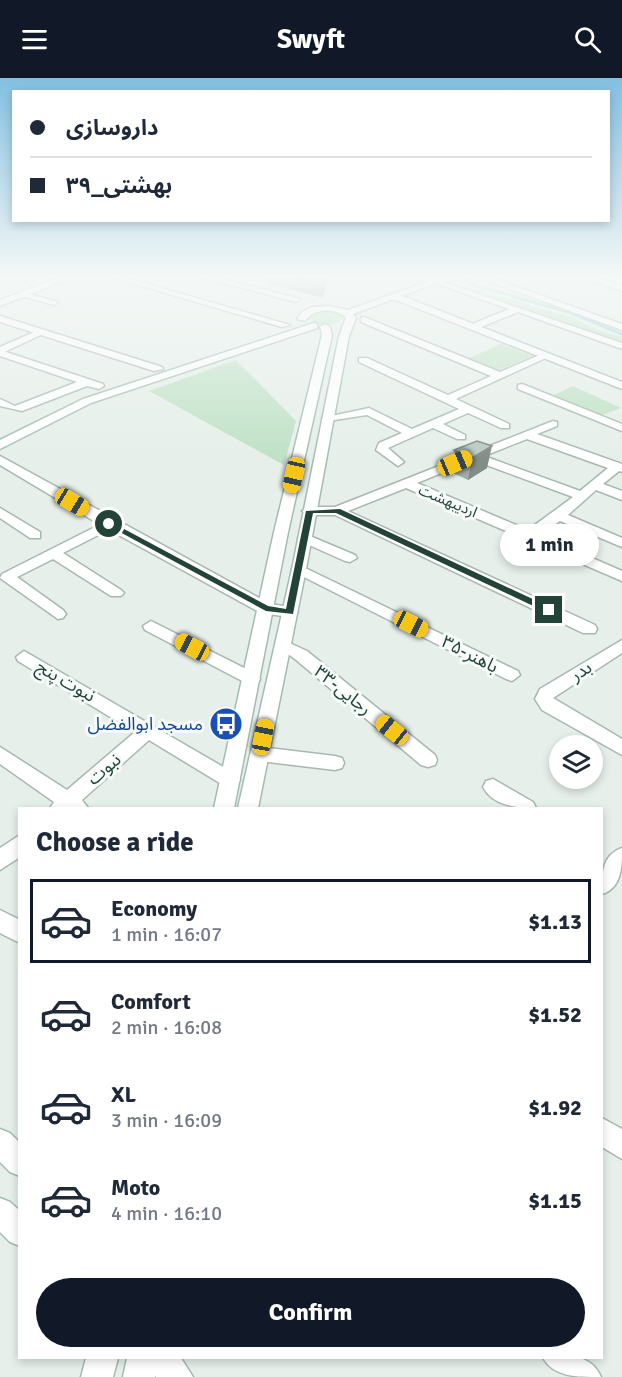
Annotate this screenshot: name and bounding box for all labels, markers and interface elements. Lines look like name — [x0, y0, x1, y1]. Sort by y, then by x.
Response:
icon: menu — [18, 23, 51, 56]
text: Swyft — [277, 23, 345, 56]
icon: search — [571, 23, 604, 56]
text: داروسازی — [66, 114, 158, 141]
text: ۳۹_بهشتی — [66, 172, 172, 199]
car — [435, 448, 475, 478]
car — [281, 455, 307, 495]
street label: اردیبهشت — [416, 481, 480, 521]
car — [52, 485, 92, 519]
route start — [95, 510, 122, 537]
callout: 1 min — [500, 523, 598, 565]
text: 1 min — [525, 532, 574, 557]
route end — [535, 596, 562, 623]
car — [391, 608, 431, 640]
street label: ۳۵-باهنر — [438, 630, 502, 678]
car — [172, 631, 212, 663]
street label: نبوت پنج — [32, 655, 99, 708]
street label: بدر — [565, 656, 596, 686]
street label: ۳۳-رجایی — [310, 660, 376, 720]
bus stop icon: مسجد ابوالفضل — [208, 706, 244, 742]
car — [372, 712, 412, 748]
place label: مسجد ابوالفضل — [88, 713, 203, 735]
car — [251, 718, 275, 756]
map controls — [549, 735, 603, 789]
button: layers — [549, 735, 603, 789]
street label: نبوت — [83, 748, 125, 790]
text: Choose a ride — [36, 826, 194, 859]
icon: car — [39, 894, 93, 948]
text: Economy — [111, 895, 197, 922]
text: $1.13 — [528, 908, 582, 935]
text: 1 min · 16:07 — [111, 922, 222, 947]
icon: car — [39, 987, 93, 1041]
text: Comfort — [111, 988, 191, 1015]
text: $1.52 — [528, 1001, 582, 1028]
text: 2 min · 16:08 — [111, 1015, 222, 1040]
icon: car — [39, 1080, 93, 1134]
text: XL — [111, 1081, 136, 1108]
text: $1.92 — [528, 1094, 582, 1121]
text: 3 min · 16:09 — [111, 1108, 222, 1133]
icon: car — [39, 1173, 93, 1227]
text: Moto — [111, 1174, 160, 1201]
text: $1.15 — [528, 1187, 582, 1214]
text: 4 min · 16:10 — [111, 1201, 222, 1226]
button: Confirm — [36, 1278, 585, 1347]

